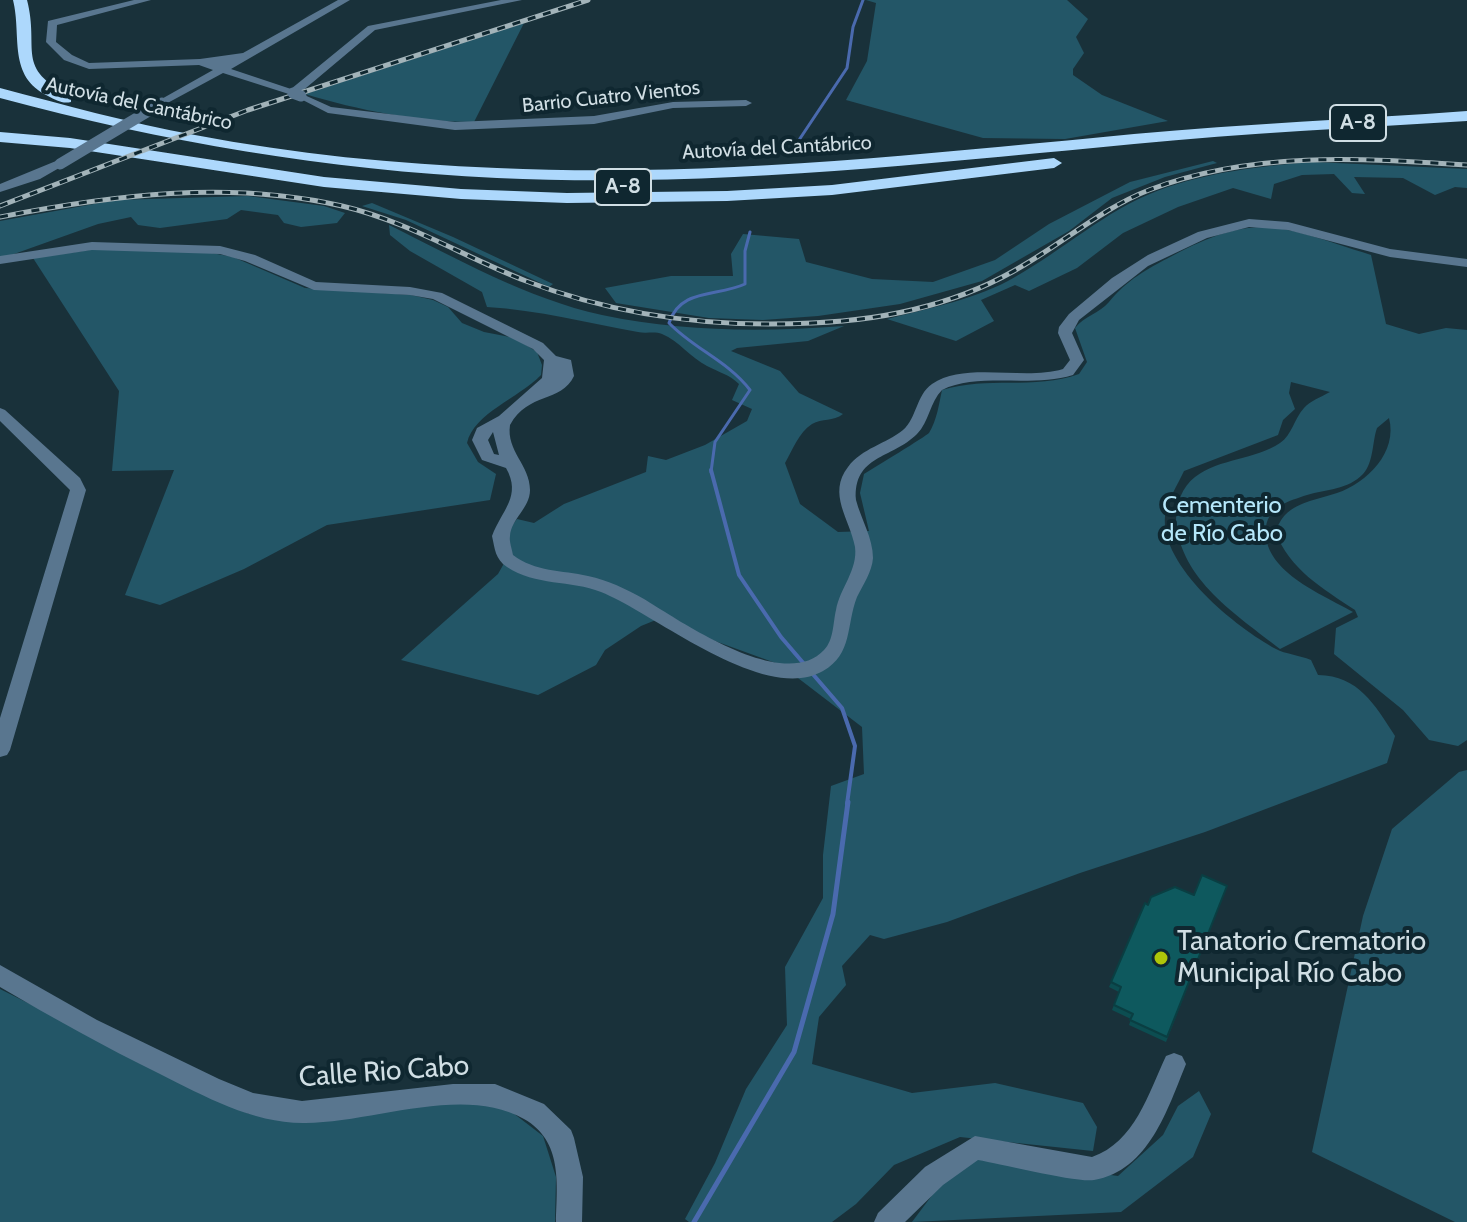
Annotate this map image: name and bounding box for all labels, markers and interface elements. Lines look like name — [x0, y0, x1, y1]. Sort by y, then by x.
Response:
street label: Autovía del Cantábrico — [44, 73, 234, 135]
street label: Barrio Cuatro Vientos — [521, 76, 701, 118]
road number: A-8 — [1330, 105, 1386, 141]
street label: Autovía del Cantábrico — [682, 131, 872, 165]
road number: A-8 — [595, 169, 651, 205]
park label: Cementerio de Río Cabo — [1161, 492, 1283, 548]
place label: Tanatorio Crematorio Municipal Río Cabo — [1177, 925, 1426, 991]
marker: Tanatorio Crematorio Municipal Río Cabo — [1152, 949, 1170, 967]
street label: Calle Rio Cabo — [298, 1049, 470, 1095]

